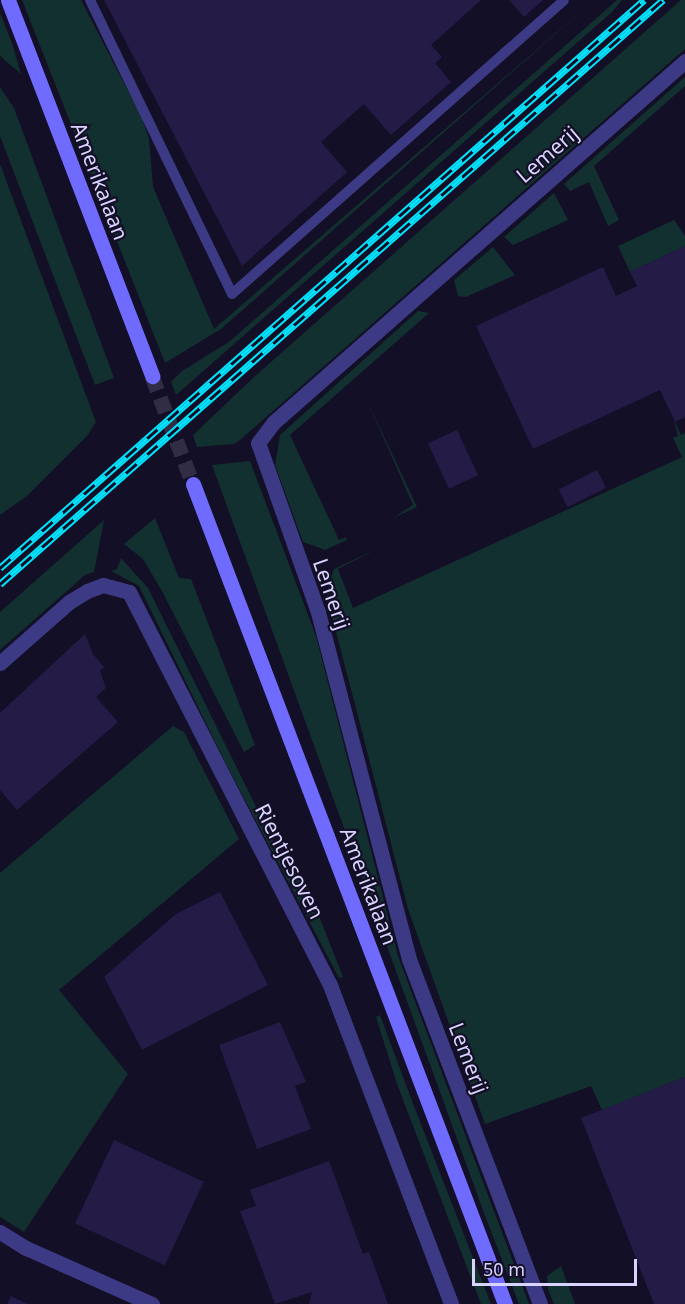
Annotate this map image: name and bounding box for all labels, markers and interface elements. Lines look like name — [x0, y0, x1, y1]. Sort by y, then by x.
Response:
street label: Amerikalaan — [66, 119, 134, 243]
street label: Lemerij — [511, 120, 583, 188]
street label: Lemerij — [308, 555, 356, 633]
street label: Rientjesoven — [250, 799, 330, 923]
street label: Amerikalaan — [335, 824, 403, 948]
street label: Lemerij — [444, 1019, 494, 1097]
scale bar — [475, 1247, 640, 1285]
text: 50 m — [483, 1257, 525, 1281]

